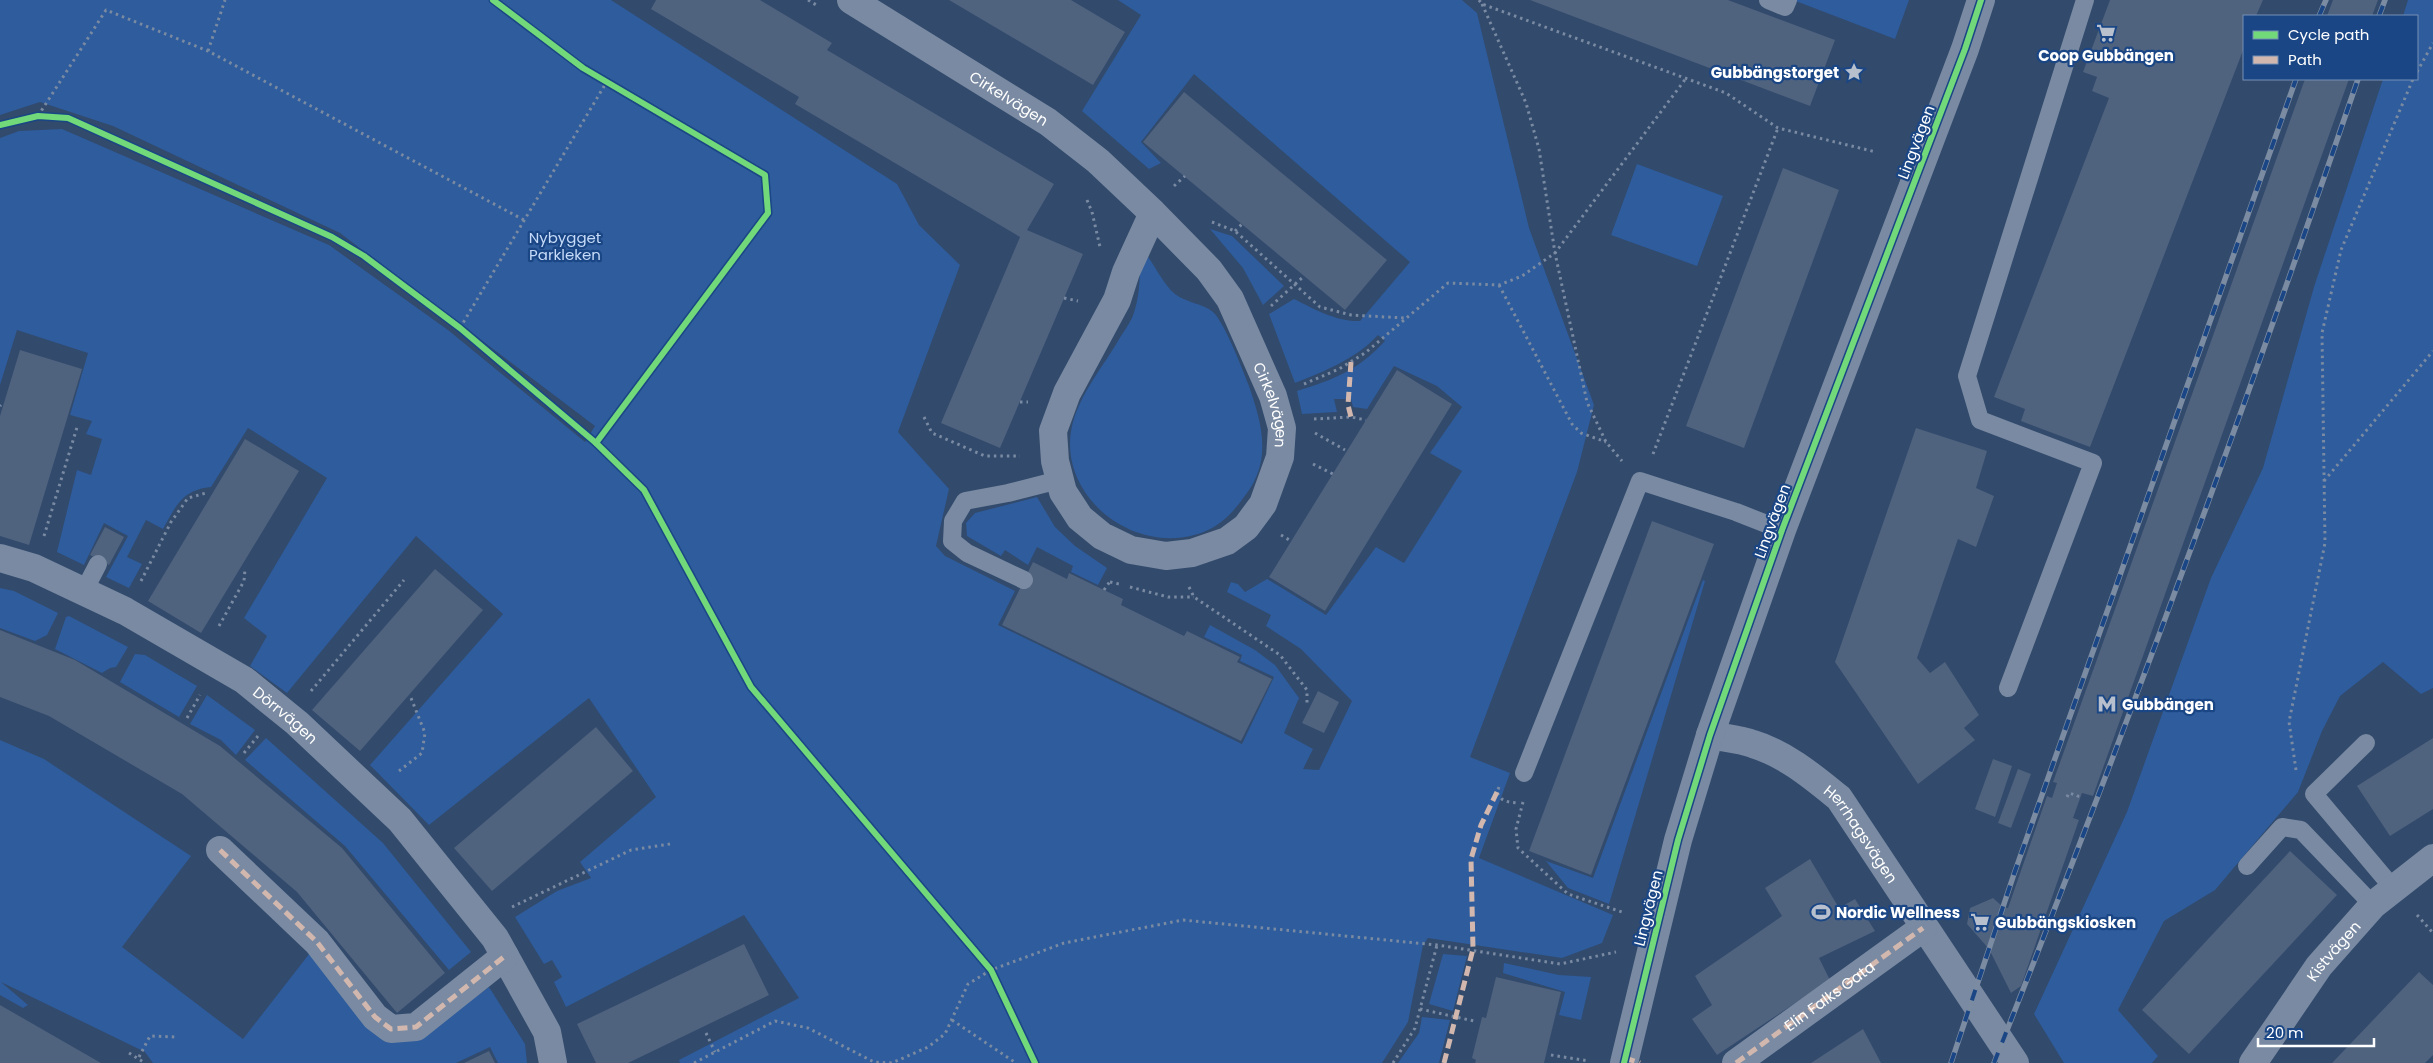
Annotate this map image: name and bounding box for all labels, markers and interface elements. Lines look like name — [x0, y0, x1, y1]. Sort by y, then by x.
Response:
legend — [2243, 15, 2418, 80]
supermarket icon: Coop Gubbängen — [2095, 22, 2117, 44]
text: Cycle path — [2288, 24, 2369, 45]
place label: Coop Gubbängen — [2038, 45, 2174, 66]
text: Path — [2288, 49, 2322, 70]
place icon: Gubbängstorget — [1843, 61, 1865, 83]
place label: Gubbängstorget — [1711, 62, 1839, 83]
street label: Cirkelvägen — [966, 65, 1053, 130]
street label: Lingvägen — [1892, 102, 1940, 182]
park label: Nybygget Parkleken — [529, 227, 601, 265]
street label: Cirkelvägen — [1249, 359, 1292, 448]
street label: Lingvägen — [1749, 481, 1795, 561]
street label: Dörrvägen — [249, 681, 323, 748]
metro station icon: Gubbängen — [2096, 693, 2118, 715]
place label: Gubbängen — [2122, 694, 2214, 715]
street label: Herrhagsvägen — [1820, 780, 1903, 887]
street label: Lingvägen — [1628, 868, 1668, 948]
sports icon: Nordic Wellness — [1810, 901, 1832, 923]
place label: Nordic Wellness — [1836, 902, 1960, 923]
supermarket icon: Gubbängskiosken — [1969, 911, 1991, 933]
place label: Gubbängskiosken — [1995, 912, 2136, 933]
street label: Kistvägen — [2301, 916, 2365, 985]
street label: Elin Falks Gata — [1780, 956, 1879, 1036]
scale bar — [2258, 1016, 2374, 1048]
text: 20 m — [2266, 1022, 2304, 1043]

